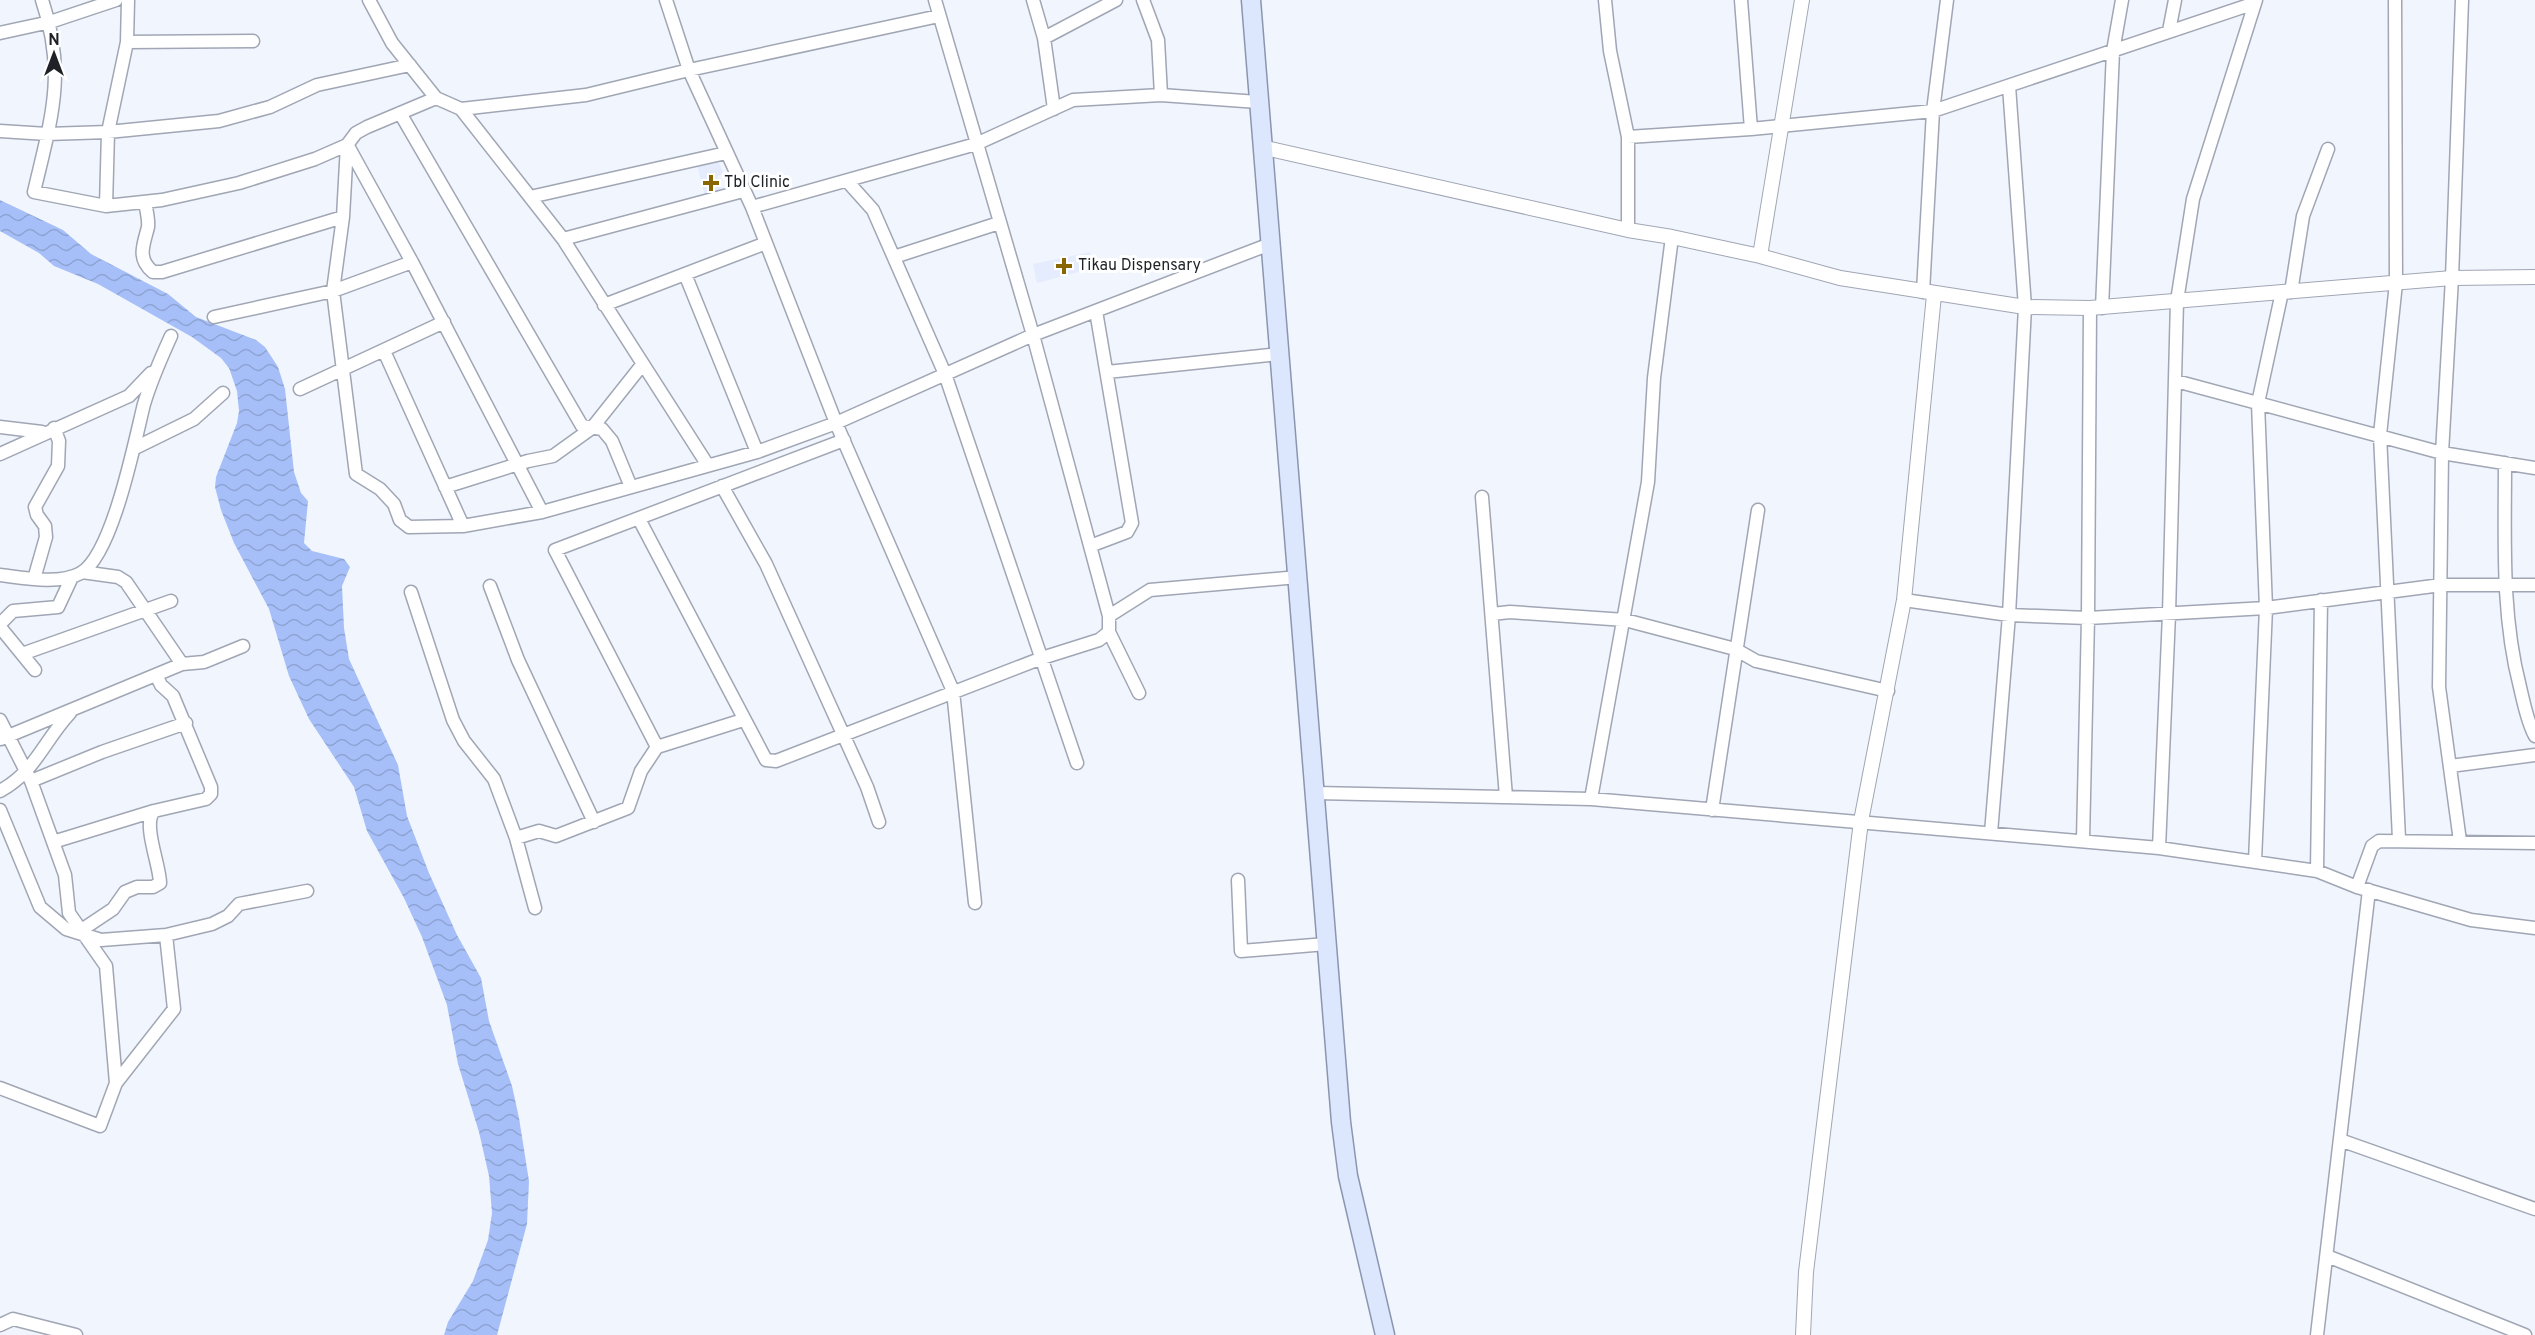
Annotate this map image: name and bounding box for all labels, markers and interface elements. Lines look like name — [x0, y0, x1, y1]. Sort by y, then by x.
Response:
north arrow — [24, 24, 84, 84]
text: N — [48, 31, 60, 51]
place label: Tbl Clinic — [724, 173, 790, 193]
marker: Tbl Clinic — [702, 174, 720, 192]
place label: Tikau Dispensary — [1078, 256, 1201, 276]
marker: Tikau Dispensary — [1055, 257, 1073, 275]

